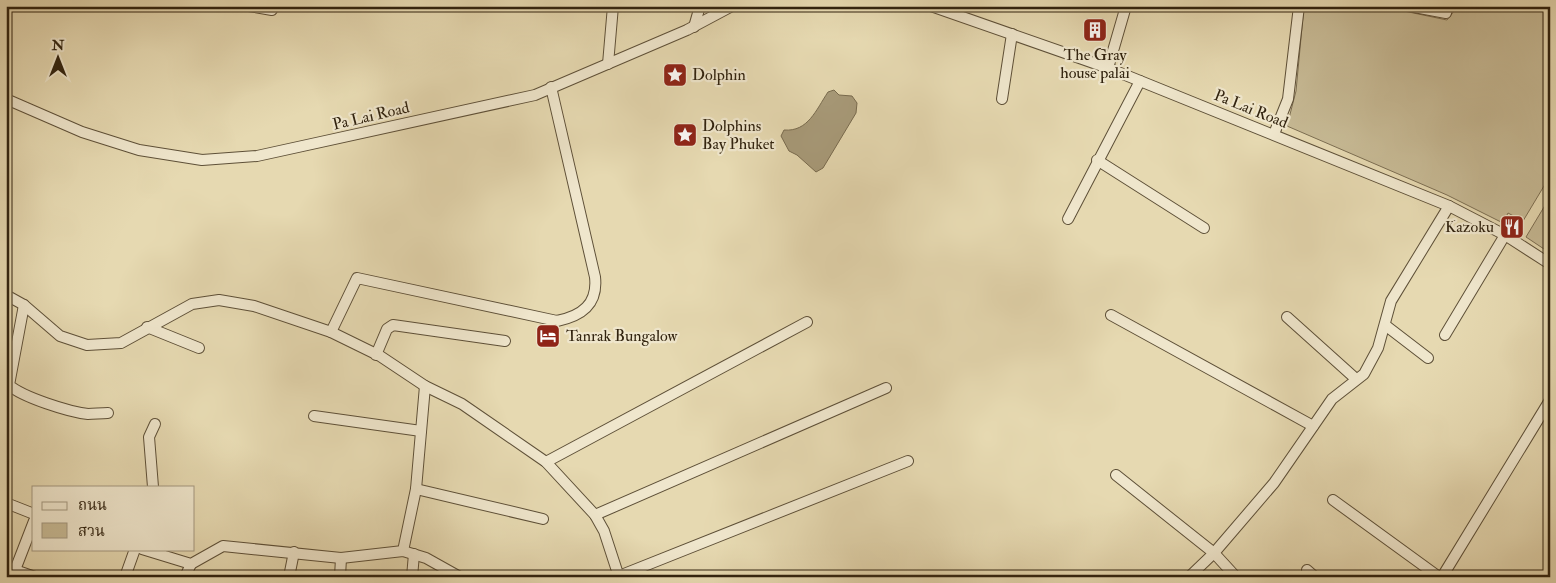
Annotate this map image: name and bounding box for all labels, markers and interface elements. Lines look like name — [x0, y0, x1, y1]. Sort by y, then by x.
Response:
building icon: The Gray house palai — [1082, 17, 1108, 43]
north arrow — [32, 32, 82, 82]
text: N — [51, 37, 65, 54]
place label: The Gray house palai — [1060, 45, 1130, 84]
place icon: Dolphin — [662, 62, 688, 88]
place label: Dolphin — [692, 65, 746, 86]
street label: Pa Lai Road — [1211, 85, 1291, 133]
street label: Pa Lai Road — [331, 97, 411, 135]
place label: Dolphins Bay Phuket — [702, 116, 775, 154]
place icon: Dolphins Bay Phuket — [672, 122, 698, 148]
restaurant icon: Kazoku — [1499, 214, 1525, 240]
place label: Kazoku — [1445, 217, 1494, 237]
hotel icon: Tanrak Bungalow — [535, 323, 561, 349]
place label: Tanrak Bungalow — [566, 326, 679, 346]
legend — [32, 486, 195, 550]
text: ถนน — [78, 496, 107, 515]
text: สวน — [78, 522, 105, 541]

